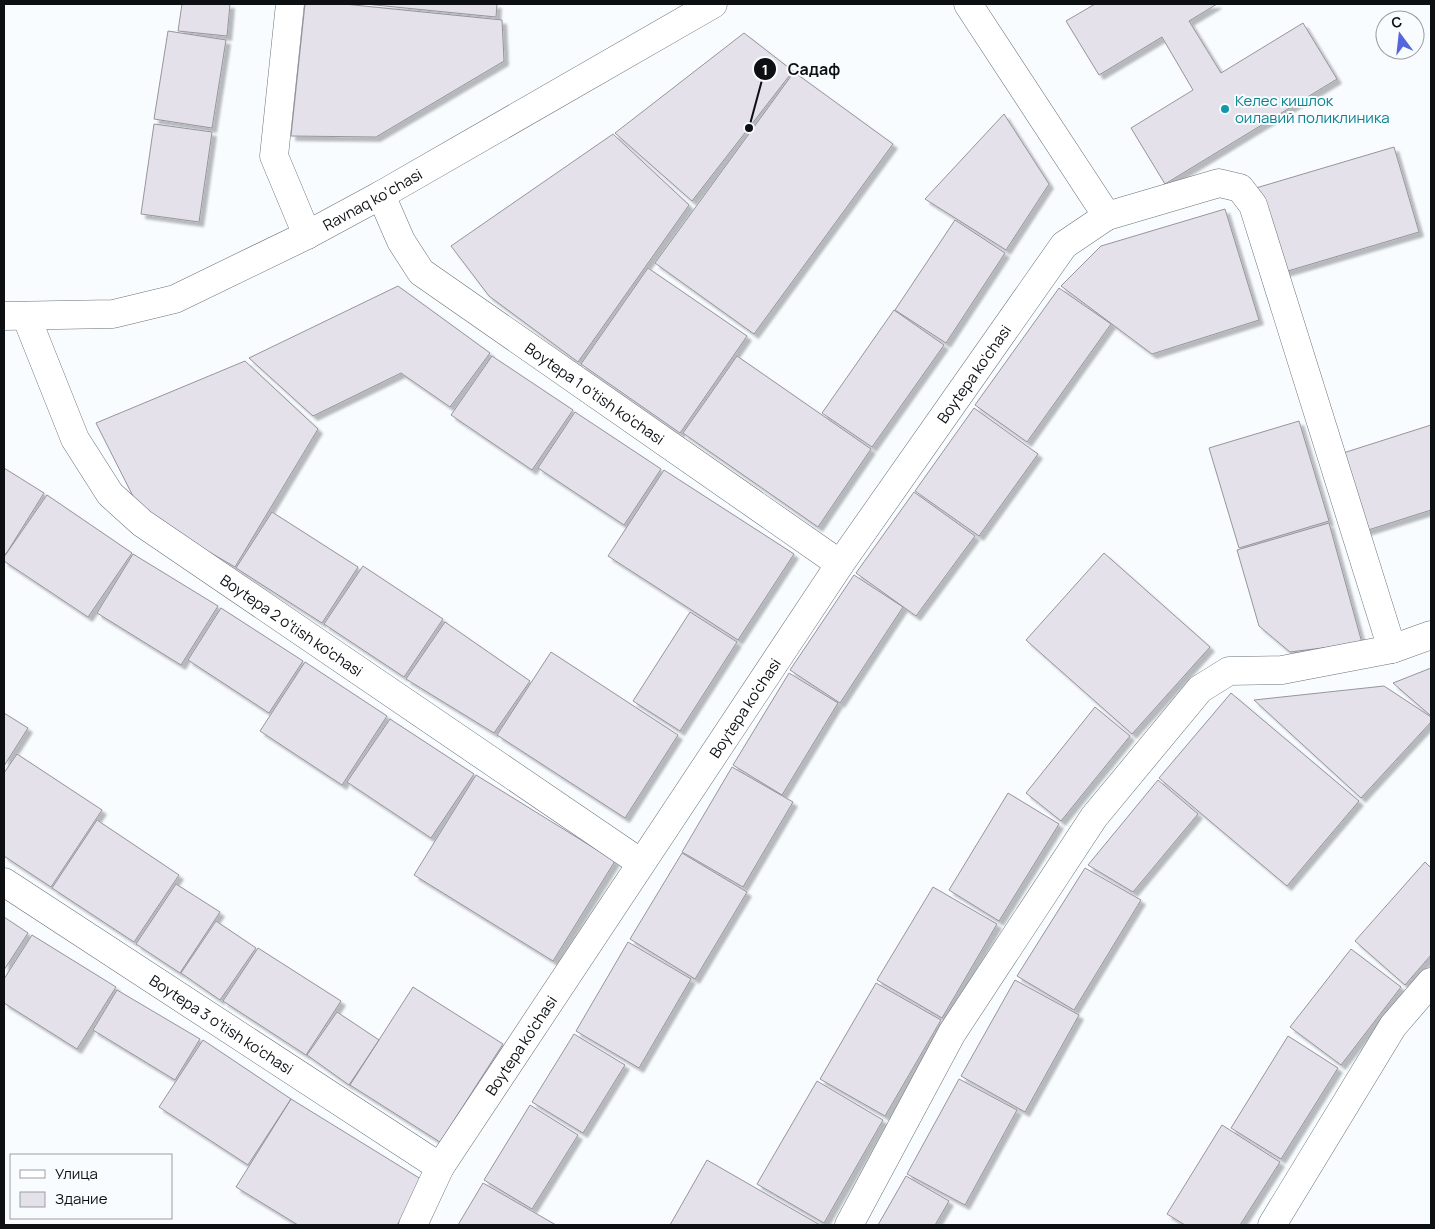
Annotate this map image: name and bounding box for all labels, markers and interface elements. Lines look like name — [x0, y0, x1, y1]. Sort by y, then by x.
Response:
north arrow — [1375, 10, 1425, 60]
text: С — [1389, 11, 1404, 32]
callout: Садаф — [752, 54, 850, 85]
text: Садаф — [788, 58, 840, 80]
text: 1 — [762, 59, 768, 80]
place label: Келес кишлок оилавий поликлиника — [1235, 90, 1390, 128]
marker: Келес кишлок оилавий поликлиника — [1219, 103, 1231, 115]
street label: Ravnaq ko‘chasi — [319, 163, 426, 235]
street label: Boytepa ko'chasi — [932, 320, 1015, 427]
street label: Boytepa 1 o'tish ko'chasi — [521, 337, 669, 449]
street label: Boytepa 2 o'tish ko'chasi — [216, 569, 367, 681]
street label: Boytepa ko'chasi — [704, 654, 785, 762]
street label: Boytepa 3 o'tish ko'chasi — [146, 970, 298, 1079]
street label: Boytepa ko'chasi — [480, 991, 561, 1099]
legend — [10, 1154, 172, 1219]
text: Улица — [55, 1163, 98, 1184]
text: Здание — [55, 1188, 108, 1209]

